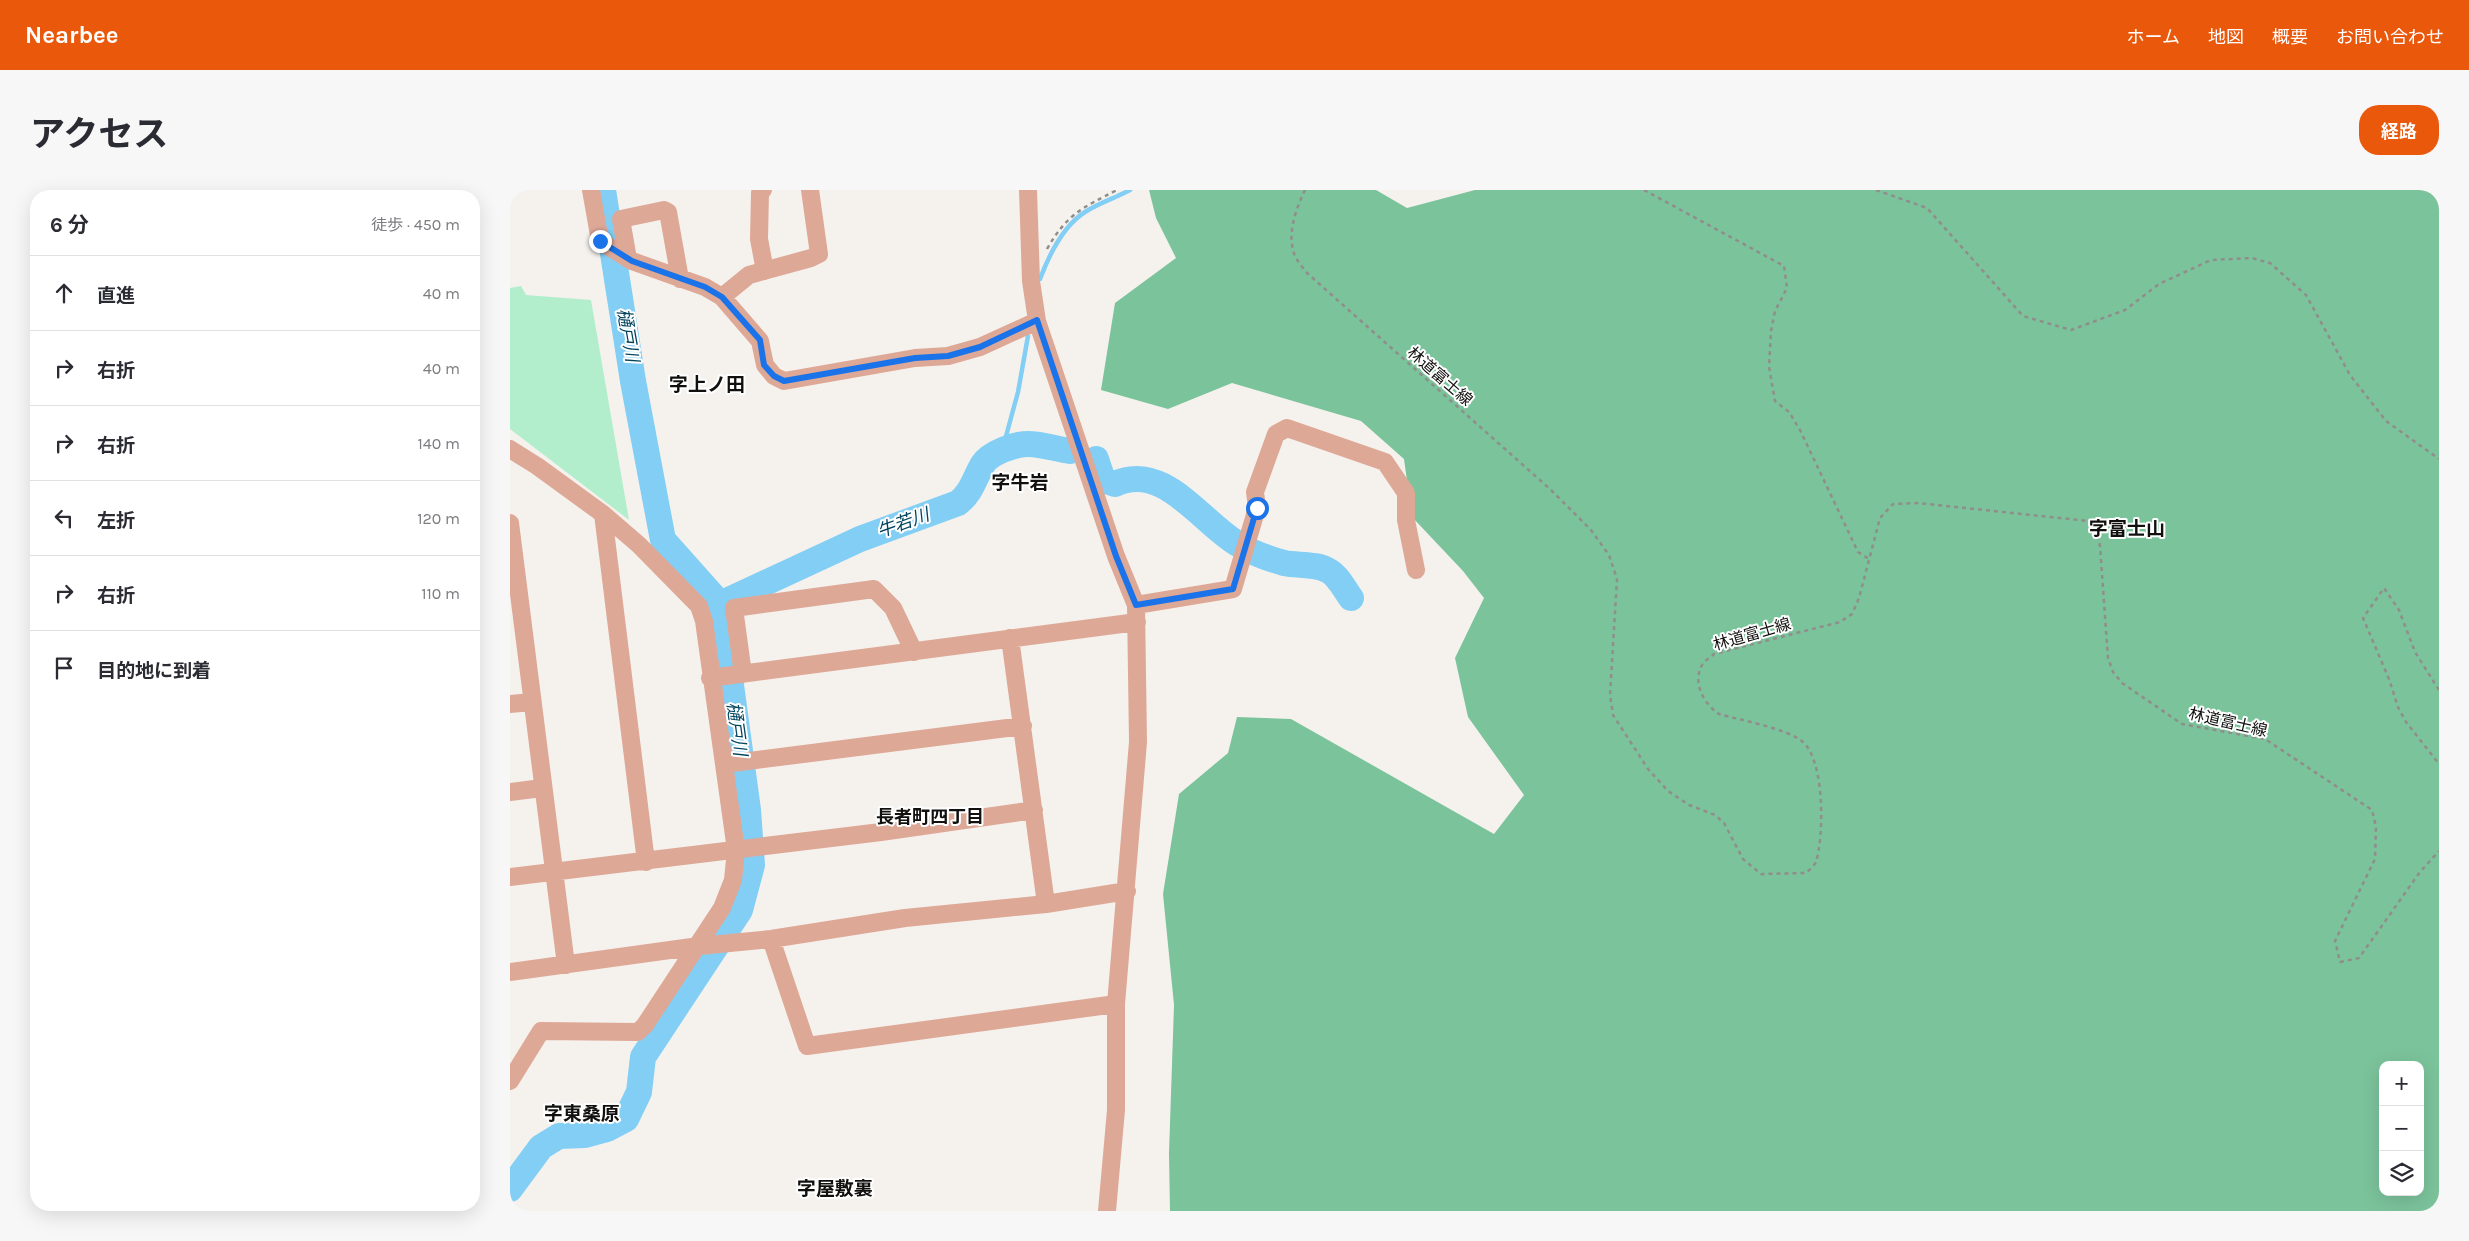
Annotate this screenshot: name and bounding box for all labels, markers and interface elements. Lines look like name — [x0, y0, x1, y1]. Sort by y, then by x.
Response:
text: Nearbee — [25, 21, 119, 49]
text: ホーム — [2127, 26, 2180, 48]
text: 地図 — [2208, 26, 2244, 48]
text: 概要 — [2272, 26, 2308, 48]
text: お問い合わせ — [2336, 26, 2444, 48]
button: 経路 — [2359, 105, 2439, 155]
text: アクセス — [30, 114, 168, 155]
text: 6 分 — [50, 213, 89, 237]
text: 徒歩 · 450 m — [371, 215, 460, 234]
route end — [589, 230, 612, 253]
icon: ahead — [50, 279, 78, 307]
text: 40 m — [423, 284, 460, 303]
text: 直進 — [97, 285, 135, 307]
water label: 樋戸川 — [612, 307, 644, 365]
street label: 林道富士線 — [1404, 343, 1476, 409]
icon: right — [50, 354, 78, 382]
text: 40 m — [423, 359, 460, 378]
text: 右折 — [97, 360, 135, 382]
district label: 字上ノ田 — [669, 374, 745, 396]
icon: right — [50, 429, 78, 457]
text: 140 m — [418, 434, 460, 453]
text: 右折 — [97, 435, 135, 457]
district label: 字牛岩 — [991, 472, 1049, 494]
route start — [1246, 497, 1269, 520]
water label: 牛若川 — [874, 503, 934, 543]
icon: left — [50, 504, 78, 532]
text: 120 m — [417, 509, 460, 528]
text: 左折 — [97, 510, 135, 532]
district label: 字富士山 — [2089, 518, 2165, 540]
icon: right — [50, 579, 78, 607]
text: 110 m — [421, 584, 460, 603]
text: 右折 — [97, 585, 135, 607]
street label: 林道富士線 — [1711, 614, 1793, 654]
icon: arrive — [50, 654, 78, 682]
text: 目的地に到着 — [97, 660, 211, 682]
water label: 樋戸川 — [722, 701, 752, 759]
street label: 林道富士線 — [2187, 704, 2269, 740]
district label: 長者町四丁目 — [876, 806, 984, 828]
map controls — [2379, 1061, 2424, 1196]
button: + — [2379, 1061, 2424, 1106]
district label: 字東桑原 — [544, 1103, 620, 1125]
button: − — [2379, 1106, 2424, 1151]
button: layers — [2379, 1151, 2424, 1196]
district label: 字屋敷裏 — [797, 1178, 873, 1200]

